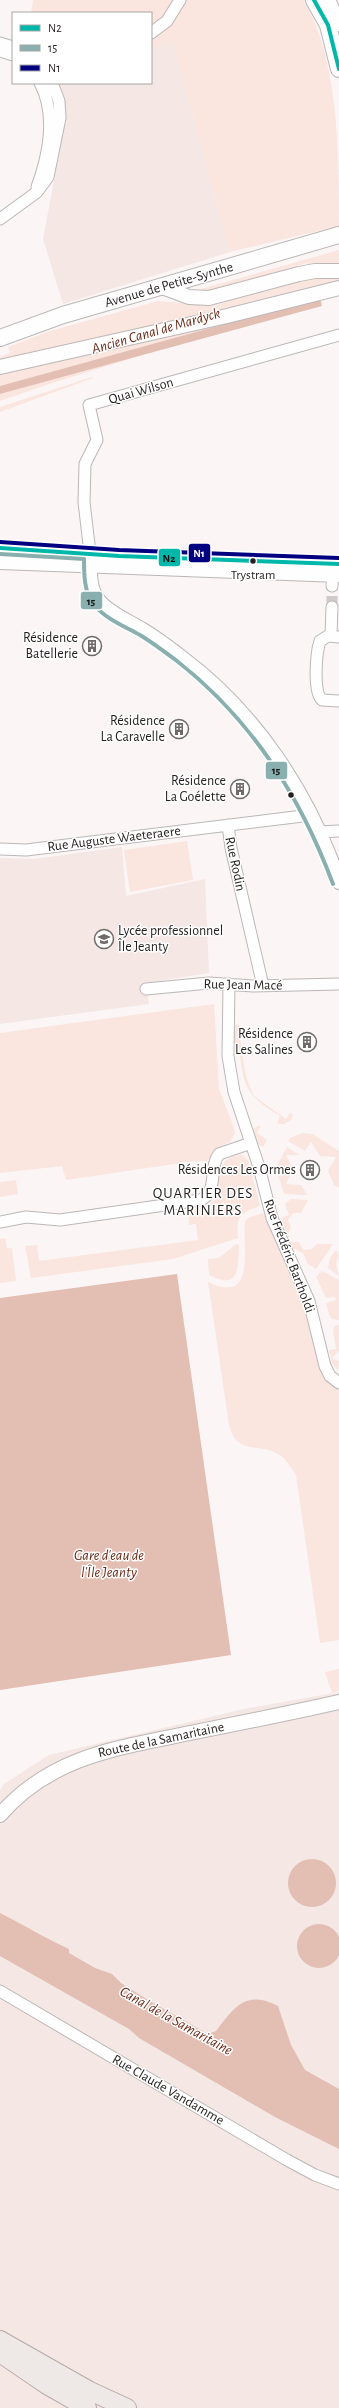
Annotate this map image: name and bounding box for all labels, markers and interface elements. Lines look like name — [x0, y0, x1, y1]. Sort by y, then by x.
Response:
legend — [12, 12, 152, 84]
text: N2 — [48, 22, 62, 34]
text: 15 — [48, 42, 57, 54]
text: N1 — [48, 62, 60, 74]
street label: Avenue de Petite-Synthe — [103, 260, 235, 310]
water label: Ancien Canal de Mardyck — [89, 305, 222, 357]
street label: Quai Wilson — [107, 375, 175, 407]
line badge: N1 — [188, 543, 211, 563]
line badge: N2 — [158, 548, 181, 567]
text: N1 — [193, 548, 205, 559]
text: N2 — [163, 553, 175, 564]
marker: Trystram — [248, 556, 258, 566]
place label: Trystram — [231, 569, 275, 582]
line badge: 15 — [80, 591, 103, 610]
text: 15 — [87, 596, 96, 607]
place label: Résidence Batellerie — [23, 631, 78, 661]
building icon: Résidence Batellerie — [81, 635, 103, 657]
place label: Résidence La Caravelle — [101, 714, 165, 744]
building icon: Résidence La Caravelle — [168, 718, 190, 740]
line badge: 15 — [265, 761, 288, 780]
text: 15 — [272, 765, 281, 776]
place label: Résidence La Goélette — [165, 774, 226, 804]
building icon: Résidence La Goélette — [229, 778, 251, 800]
unlabelled marker — [286, 790, 296, 800]
street label: Rue Auguste Waeteraere — [47, 824, 181, 854]
street label: Rue Rodin — [222, 835, 248, 893]
place label: Lycée professionnel Île Jeanty — [118, 924, 223, 954]
school or university icon: Lycée professionnel Île Jeanty — [93, 928, 115, 950]
street label: Rue Jean Macé — [203, 977, 283, 993]
place label: Résidence Les Salines — [235, 1027, 293, 1057]
building icon: Résidence Les Salines — [296, 1031, 318, 1053]
building icon: Résidences Les Ormes — [299, 1159, 321, 1181]
place label: Résidences Les Ormes — [178, 1163, 296, 1177]
district label: QUARTIER DES MARINIERS — [153, 1186, 253, 1218]
street label: Rue Frédéric Bartholdi — [261, 1197, 317, 1315]
water label: Gare d'eau de l'Île Jeanty — [74, 1548, 144, 1580]
street label: Route de la Samaritaine — [97, 1720, 225, 1760]
water label: Canal de la Samaritaine — [117, 1984, 235, 2058]
street label: Rue Claude Vandamme — [110, 2052, 226, 2128]

